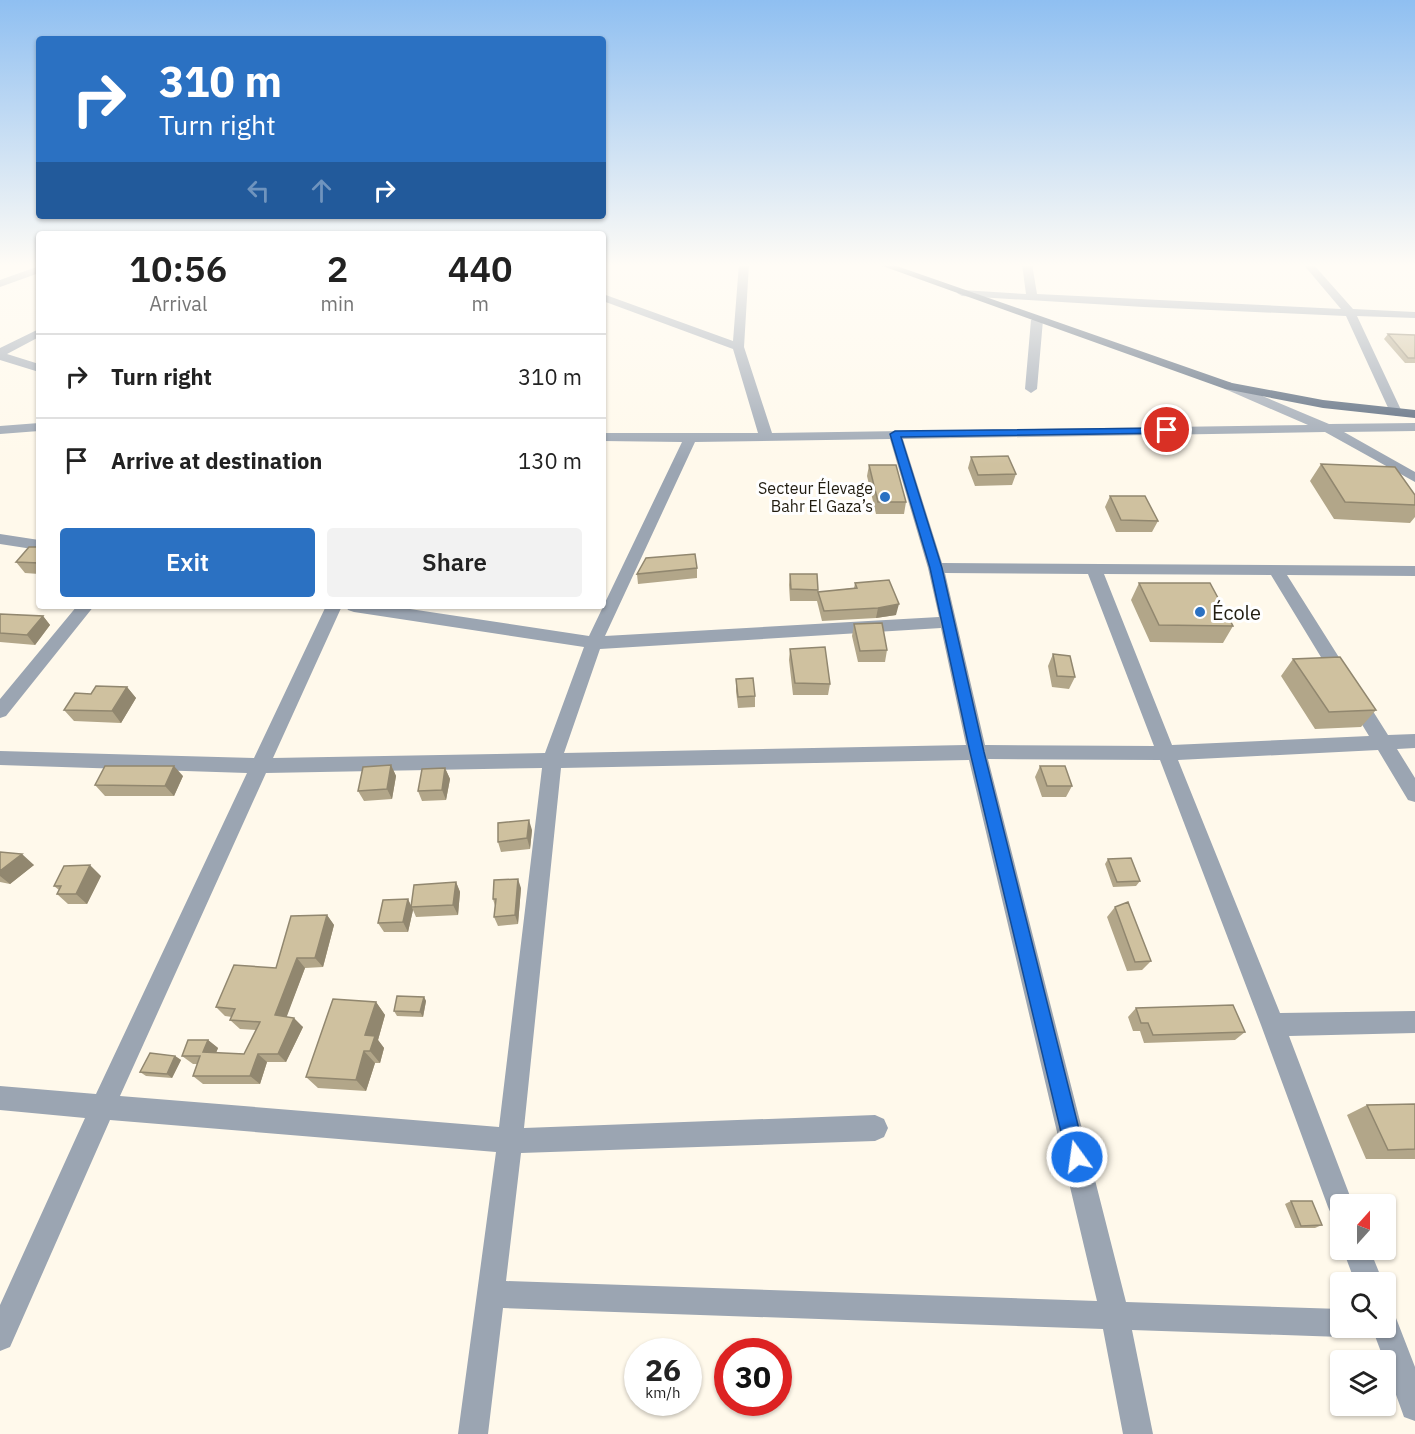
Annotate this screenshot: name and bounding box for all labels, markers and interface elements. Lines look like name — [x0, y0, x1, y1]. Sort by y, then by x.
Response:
text: 310 m — [159, 54, 282, 109]
icon: right — [60, 60, 138, 138]
text: Turn right — [159, 107, 276, 142]
icon: left — [242, 174, 275, 207]
icon: ahead — [305, 174, 338, 207]
icon: right — [368, 174, 401, 207]
text: 10:56 — [129, 245, 227, 292]
text: 2 — [327, 245, 348, 292]
text: 440 — [448, 245, 513, 292]
text: Arrival — [149, 290, 207, 317]
text: min — [321, 290, 354, 317]
text: m — [471, 290, 489, 317]
icon: right — [60, 360, 93, 393]
text: Turn right — [111, 362, 212, 391]
text: 310 m — [518, 362, 582, 391]
pin — [1141, 404, 1192, 455]
icon: arrive — [1150, 413, 1183, 446]
icon: arrive — [60, 444, 93, 477]
text: Arrive at destination — [111, 446, 322, 475]
text: 130 m — [518, 446, 582, 475]
place label: Secteur Élevage Bahr El Gaza’s — [758, 477, 873, 516]
marker: Secteur Élevage Bahr El Gaza’s — [878, 490, 892, 504]
button: Exit — [60, 528, 315, 597]
button: Share — [327, 528, 582, 597]
place label: École — [1212, 599, 1261, 626]
marker: École — [1193, 605, 1207, 619]
position arrow — [1045, 1125, 1109, 1189]
north arrow — [1330, 1194, 1396, 1260]
map controls — [1330, 1194, 1396, 1416]
button: search — [1330, 1272, 1396, 1338]
speed limit sign: 30 — [714, 1338, 792, 1416]
text: 26 — [645, 1350, 681, 1389]
button: layers — [1330, 1350, 1396, 1416]
text: km/h — [645, 1383, 681, 1402]

